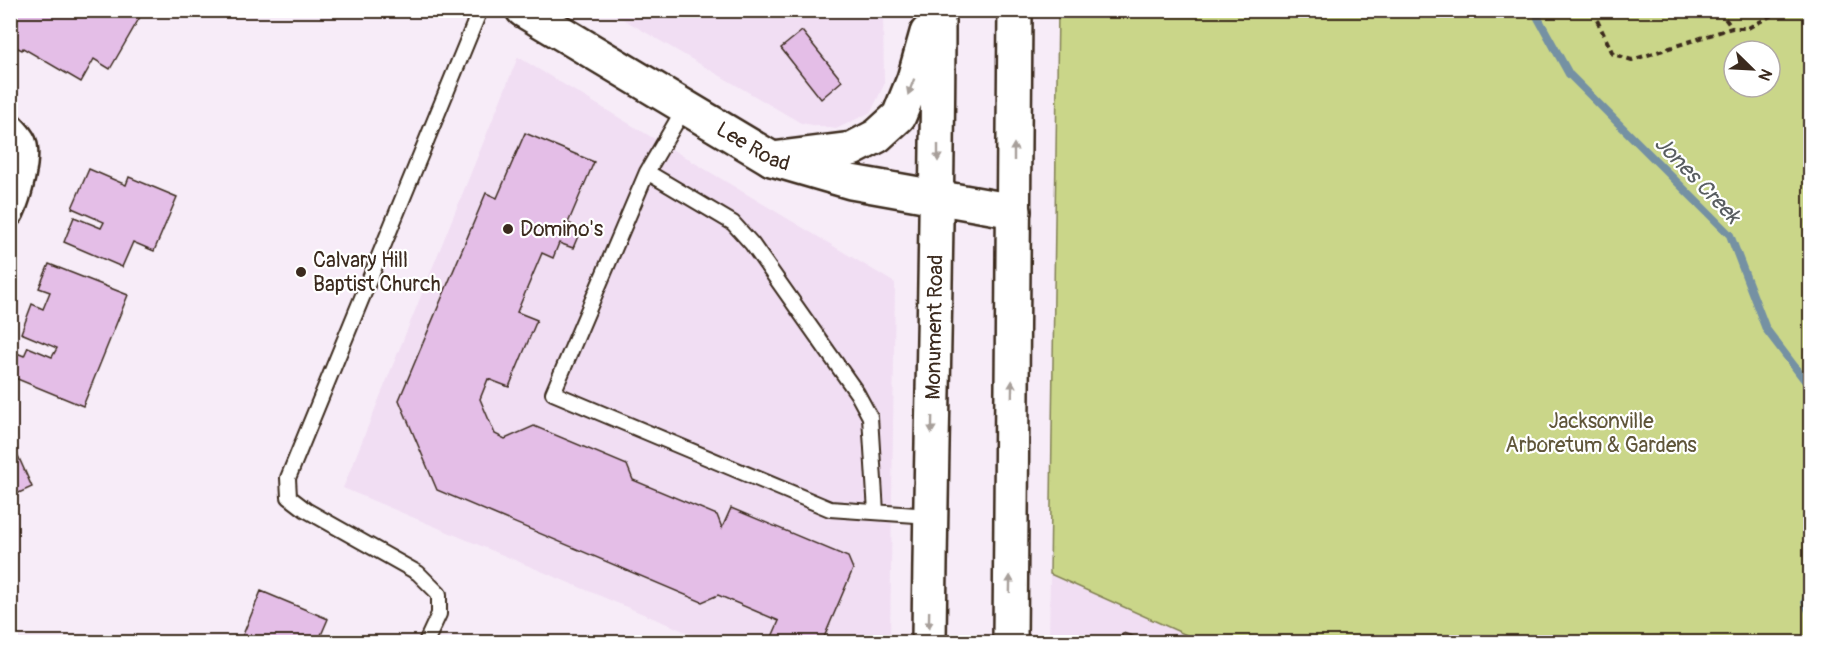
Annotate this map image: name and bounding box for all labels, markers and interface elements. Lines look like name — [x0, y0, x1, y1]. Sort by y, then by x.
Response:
north arrow — [1722, 39, 1782, 99]
text: N — [1753, 66, 1776, 84]
one-way arrow — [905, 78, 915, 96]
street label: Lee Road — [711, 116, 793, 178]
water label: Jones Creek — [1648, 130, 1747, 231]
one-way arrow — [933, 143, 943, 162]
one-way arrow — [1009, 143, 1019, 162]
place label: Domino's — [520, 216, 604, 243]
marker: Domino's — [501, 222, 515, 236]
place label: Calvary Hill Baptist Church — [313, 247, 441, 298]
street label: Monument Road — [920, 254, 950, 400]
marker: Calvary Hill Baptist Church — [294, 265, 308, 279]
one-way arrow — [1007, 380, 1017, 399]
park label: Jacksonville Arboretum & Gardens — [1505, 408, 1697, 459]
one-way arrow — [927, 415, 937, 434]
one-way arrow — [1005, 575, 1015, 594]
one-way arrow — [924, 610, 934, 629]

